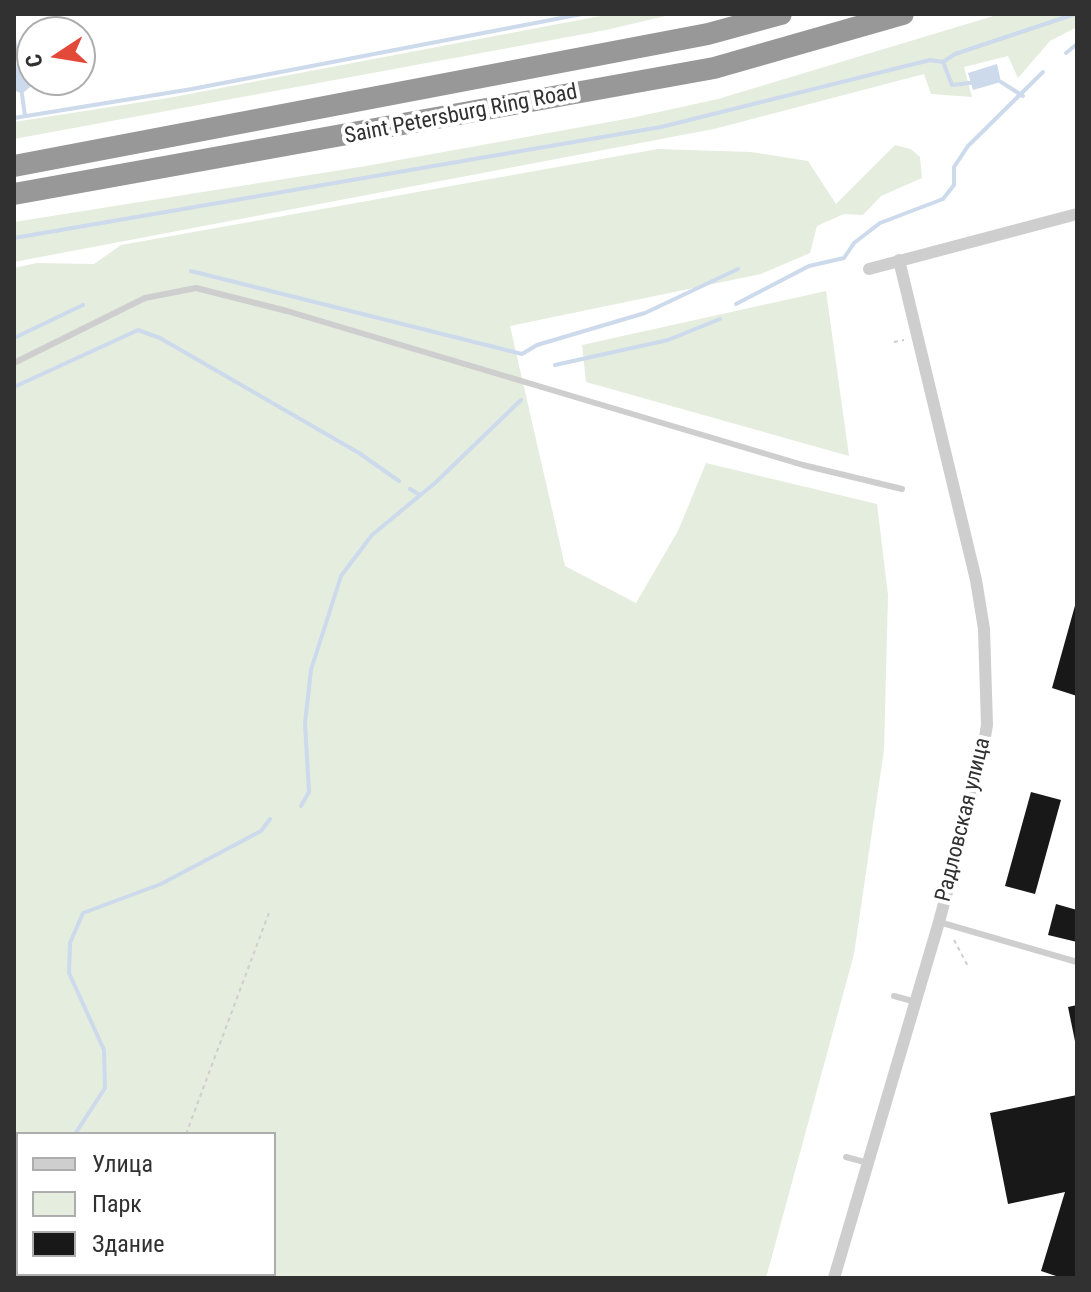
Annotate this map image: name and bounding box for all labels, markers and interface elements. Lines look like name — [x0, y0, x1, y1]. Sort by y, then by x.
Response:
north arrow — [16, 16, 96, 96]
text: С — [20, 52, 48, 69]
street label: Saint Petersburg Ring Road — [342, 79, 580, 151]
street label: Радловская улица — [931, 735, 997, 905]
legend — [16, 1132, 276, 1276]
text: Улица — [92, 1150, 153, 1178]
text: Парк — [92, 1190, 142, 1218]
text: Здание — [92, 1230, 164, 1258]

